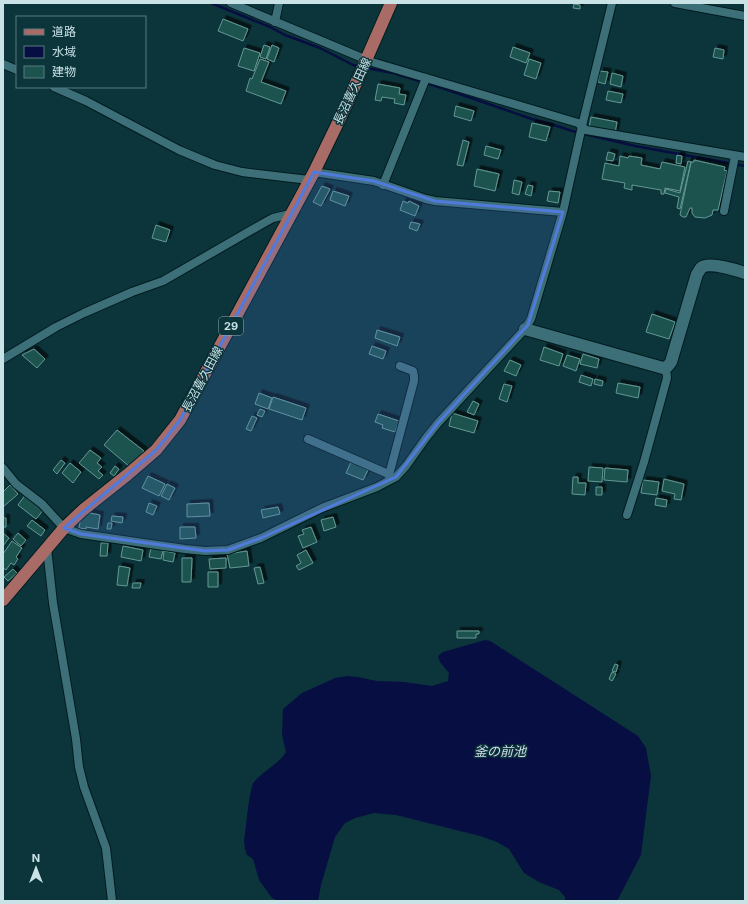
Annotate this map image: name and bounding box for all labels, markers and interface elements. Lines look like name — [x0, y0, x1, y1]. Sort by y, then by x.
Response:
legend — [16, 16, 146, 88]
text: 道路 — [52, 24, 76, 39]
text: 水域 — [52, 44, 76, 59]
street label: 長沼喜久田線 — [330, 55, 374, 127]
text: 建物 — [52, 64, 76, 79]
road number: 29 — [219, 317, 243, 335]
street label: 長沼喜久田線 — [178, 344, 226, 414]
water label: 釜の前池 — [474, 743, 528, 759]
north arrow — [16, 848, 56, 888]
text: N — [32, 851, 40, 865]

